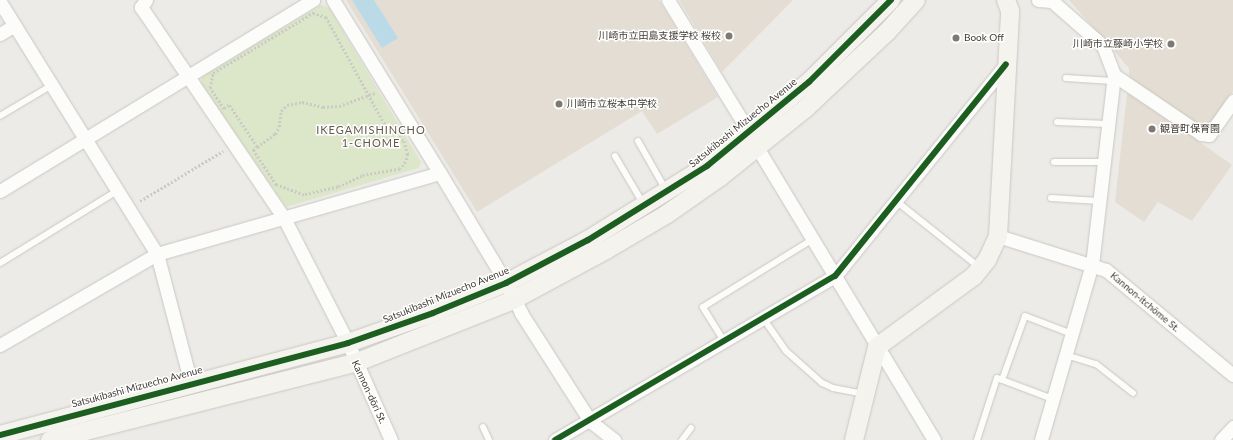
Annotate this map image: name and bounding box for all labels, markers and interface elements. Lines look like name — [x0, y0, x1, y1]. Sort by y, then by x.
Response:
place label: 川崎市立田島支援学校 桜校 — [598, 30, 721, 42]
marker: 川崎市立田島支援学校 桜校 — [724, 31, 734, 41]
place label: Book Off — [964, 32, 1004, 44]
marker: Book Off — [951, 33, 961, 43]
place label: 川崎市立藤崎小学校 — [1073, 38, 1163, 50]
marker: 川崎市立藤崎小学校 — [1166, 39, 1176, 49]
street label: Satsukibashi Mizuecho Avenue — [687, 76, 799, 170]
place label: 川崎市立桜本中学校 — [567, 98, 657, 110]
marker: 川崎市立桜本中学校 — [554, 99, 564, 109]
place label: 観音町保育園 — [1160, 123, 1220, 135]
district label: IKEGAMISHINCHO 1-CHOME — [316, 124, 426, 150]
marker: 観音町保育園 — [1147, 124, 1157, 134]
street label: Satsukibashi Mizuecho Avenue — [381, 264, 511, 326]
street label: Kannon-itchōme St. — [1108, 269, 1182, 335]
street label: Kannon-dōri St. — [349, 358, 389, 426]
street label: Satsukibashi Mizuecho Avenue — [70, 364, 204, 410]

